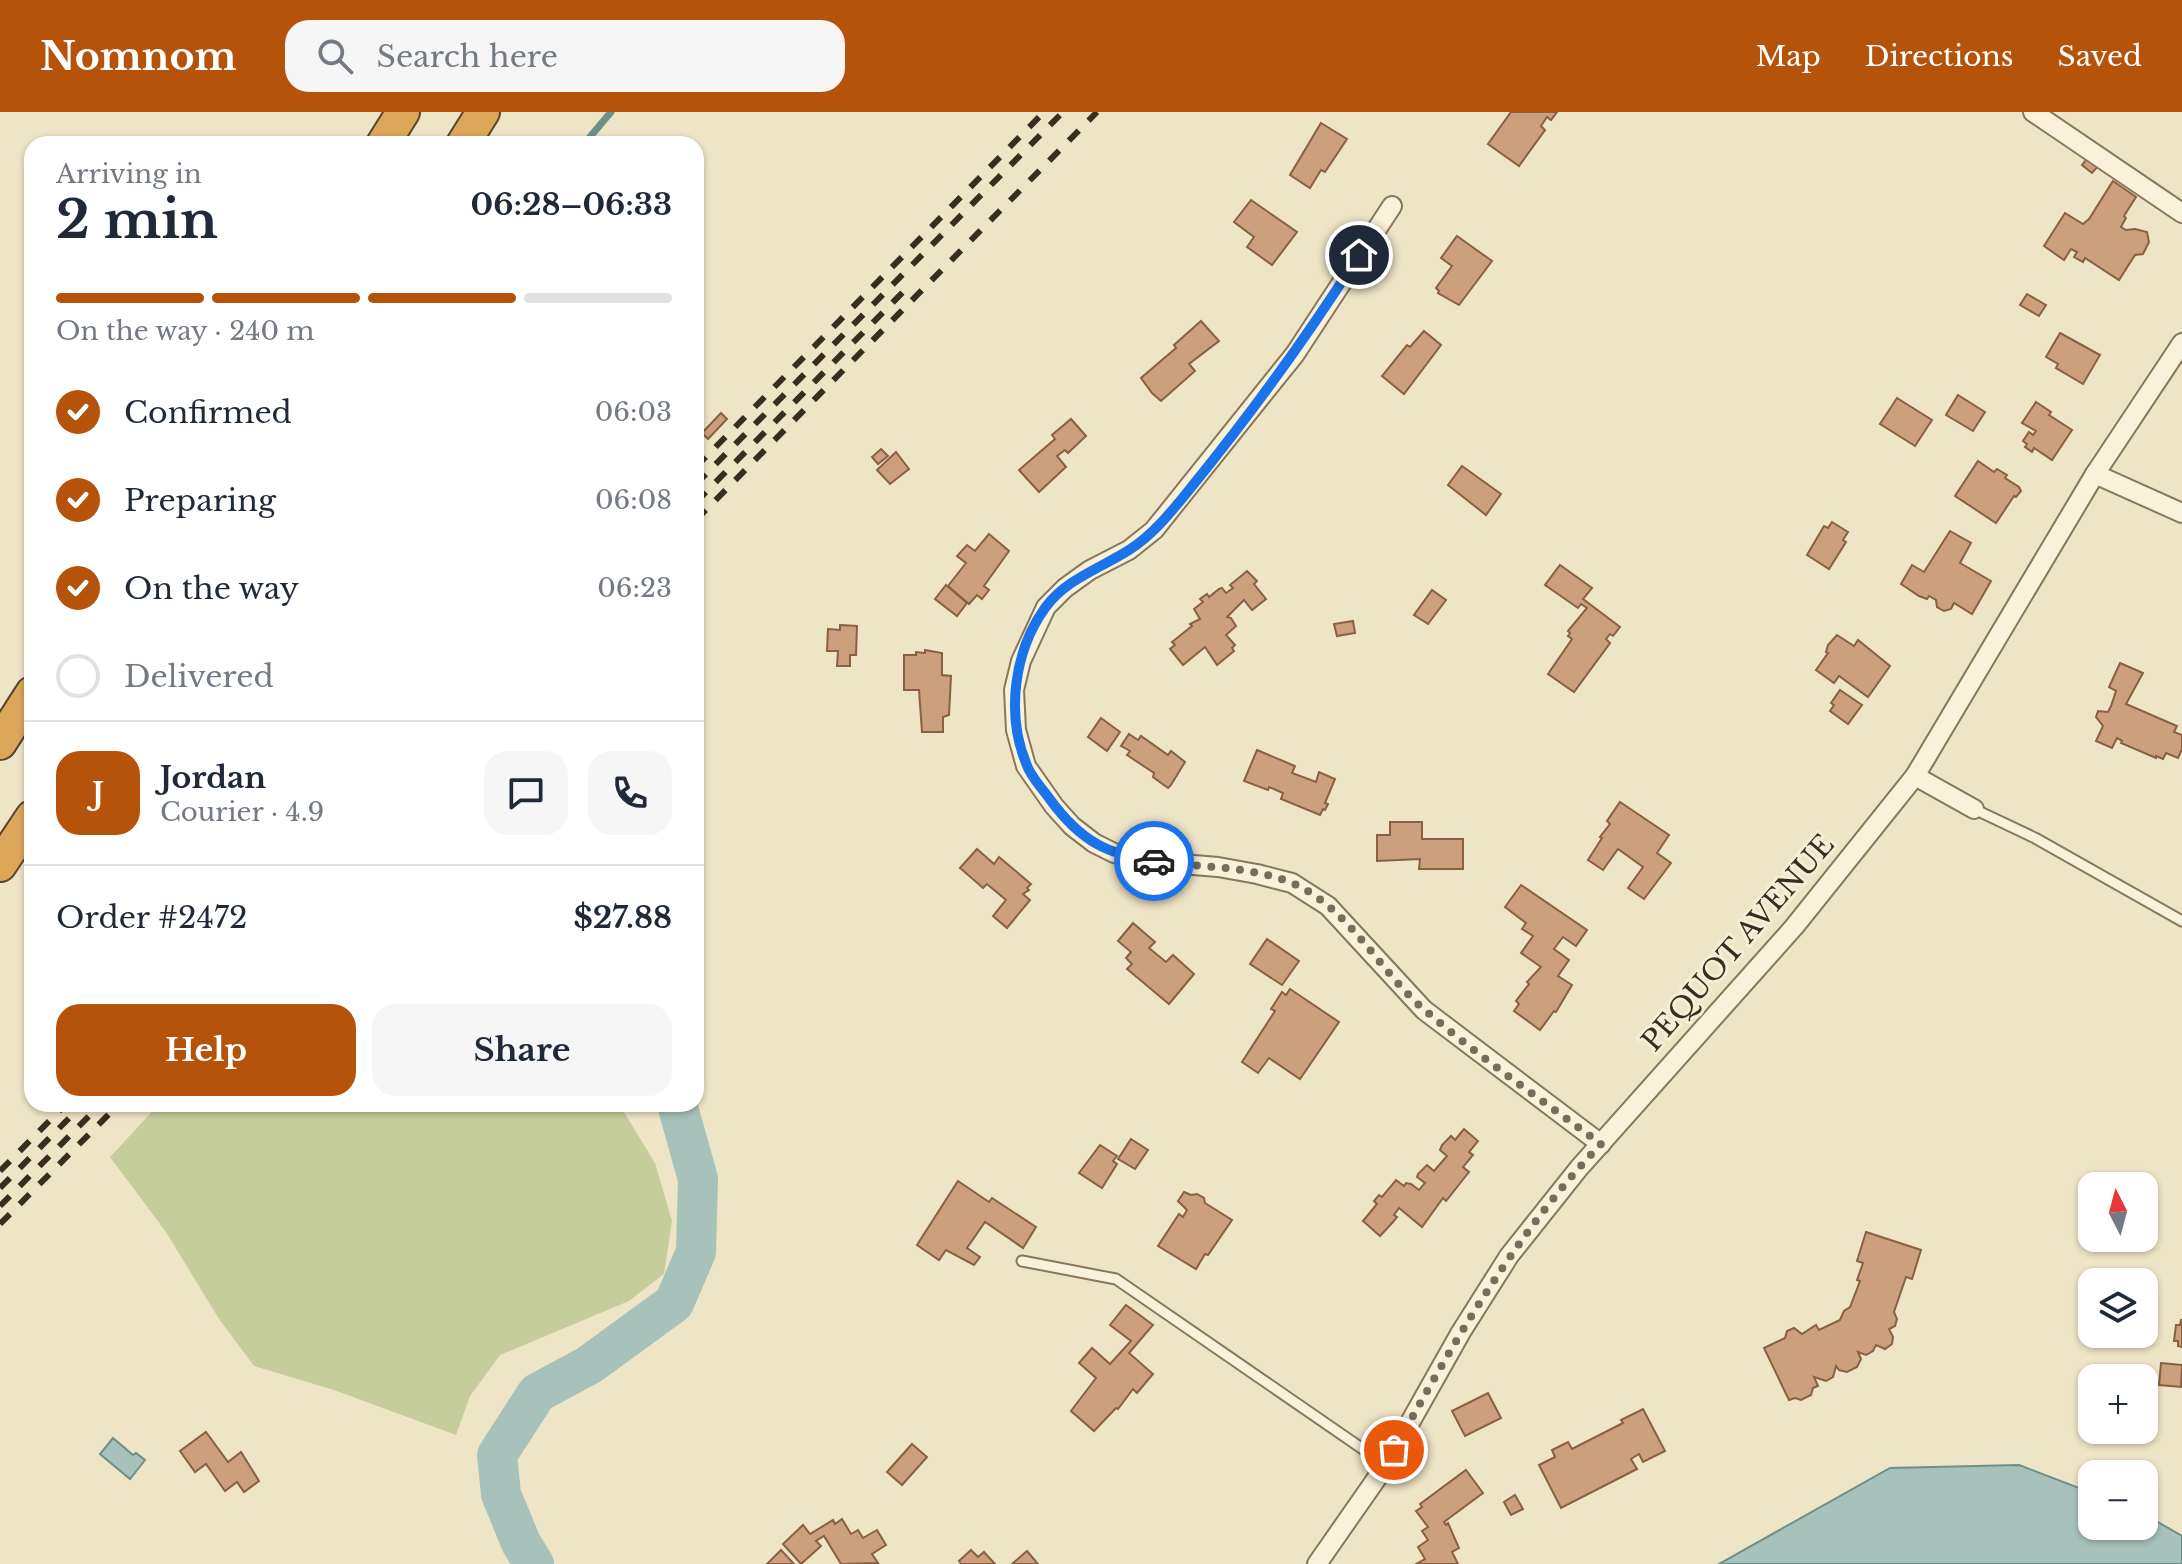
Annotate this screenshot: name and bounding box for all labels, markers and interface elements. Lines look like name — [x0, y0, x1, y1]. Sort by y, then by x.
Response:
search box — [285, 20, 845, 92]
text: Nomnom — [40, 33, 237, 80]
icon: search — [313, 34, 357, 78]
text: Search here — [377, 38, 558, 75]
text: Map — [1756, 39, 1821, 74]
text: Directions — [1865, 39, 2014, 74]
text: Saved — [2058, 39, 2142, 74]
text: Arriving in — [56, 158, 202, 190]
text: 06:28–06:33 — [471, 186, 672, 223]
text: 2 min — [56, 188, 218, 252]
pin — [1325, 221, 1393, 289]
icon: home — [1337, 233, 1381, 277]
text: On the way · 240 m — [56, 315, 314, 347]
icon: check — [56, 390, 100, 434]
text: Confirmed — [124, 394, 292, 431]
text: 06:03 — [595, 396, 672, 428]
icon: check — [56, 478, 100, 522]
text: Preparing — [124, 482, 276, 519]
text: 06:08 — [595, 484, 672, 516]
icon: check — [56, 566, 100, 610]
text: On the way — [124, 570, 299, 607]
text: 06:23 — [597, 572, 672, 604]
text: Delivered — [124, 658, 274, 695]
button: chat — [484, 751, 568, 835]
button: phone — [588, 751, 672, 835]
text: Jordan — [160, 759, 266, 796]
text: J — [92, 775, 104, 812]
text: Courier · 4.9 — [160, 796, 324, 828]
courier — [1114, 821, 1194, 901]
street label: PEQUOT AVENUE — [1634, 827, 1842, 1059]
icon: car — [1132, 839, 1176, 883]
text: Order #2472 — [56, 899, 248, 936]
text: $27.88 — [573, 899, 672, 936]
button: Help — [56, 1004, 356, 1096]
button: Share — [372, 1004, 672, 1096]
north arrow — [2078, 1172, 2158, 1252]
map controls — [2078, 1172, 2158, 1540]
button: layers — [2078, 1268, 2158, 1348]
button: + — [2078, 1364, 2158, 1444]
pin — [1360, 1416, 1428, 1484]
icon: bag — [1372, 1428, 1416, 1472]
button: − — [2078, 1460, 2158, 1540]

